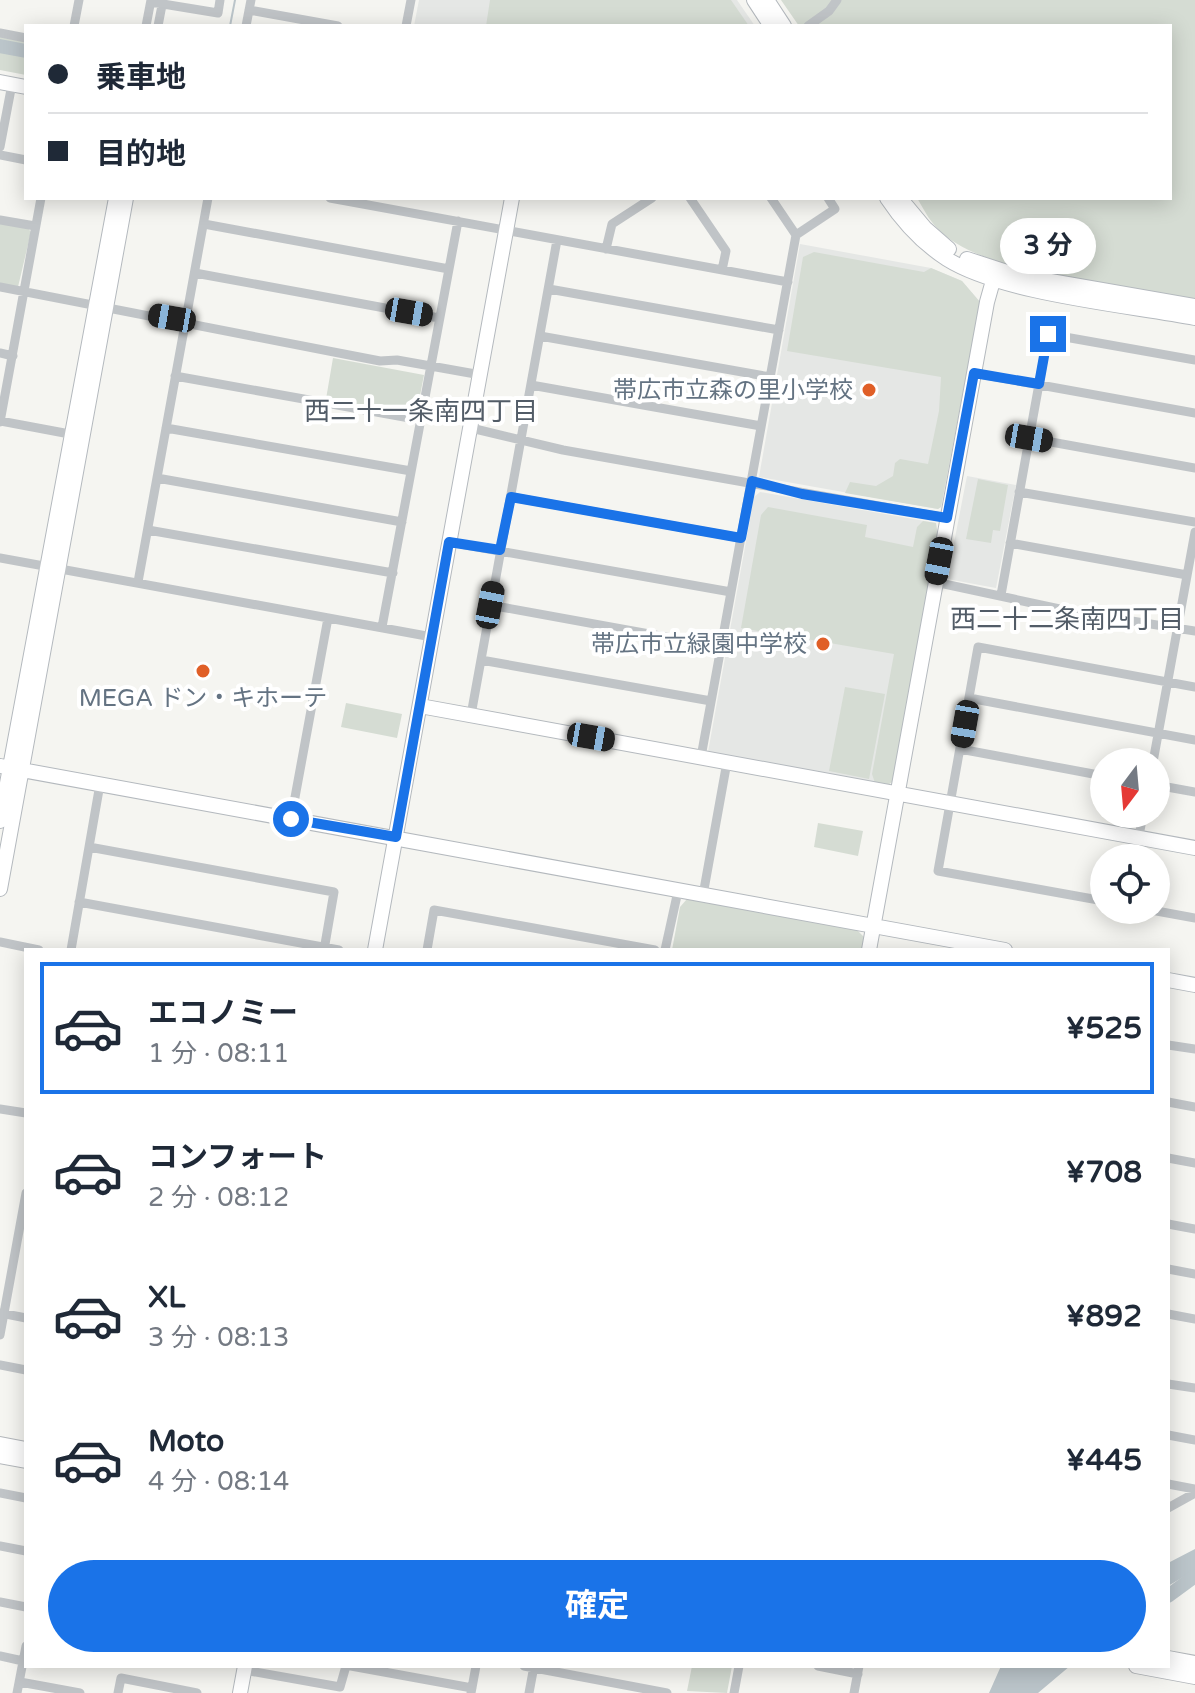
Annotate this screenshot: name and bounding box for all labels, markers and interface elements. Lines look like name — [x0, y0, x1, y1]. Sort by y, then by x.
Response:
text: 乗車地 — [96, 59, 186, 96]
text: 目的地 — [96, 136, 186, 173]
callout: 3 分 — [1000, 218, 1096, 274]
text: 3 分 — [1023, 230, 1073, 261]
car — [383, 296, 435, 328]
car — [146, 302, 198, 334]
route end — [1030, 316, 1066, 352]
place label: 帯広市立森の里小学校 — [613, 376, 853, 405]
marker: 帯広市立森の里小学校 — [860, 381, 878, 399]
district label: 西二十一条南四丁目 — [304, 396, 538, 427]
car — [1003, 422, 1055, 454]
car — [923, 535, 955, 587]
car — [474, 579, 506, 631]
district label: 西二十二条南四丁目 — [950, 604, 1184, 635]
place label: 帯広市立緑園中学校 — [591, 630, 807, 659]
marker: 帯広市立緑園中学校 — [814, 635, 832, 653]
marker: MEGA ドン・キホーテ — [194, 662, 212, 680]
place label: MEGA ドン・キホーテ — [79, 684, 327, 713]
car — [949, 698, 981, 750]
car — [565, 721, 617, 753]
north arrow — [1090, 748, 1170, 828]
map controls — [1090, 748, 1170, 924]
route start — [273, 801, 309, 837]
button: locate — [1090, 844, 1170, 924]
icon: car — [52, 992, 124, 1064]
text: エコノミー — [148, 995, 298, 1032]
text: ¥525 — [1066, 1010, 1142, 1047]
text: 1 分 · 08:11 — [148, 1038, 289, 1069]
icon: car — [52, 1136, 124, 1208]
text: コンフォート — [148, 1139, 327, 1176]
text: ¥708 — [1066, 1154, 1142, 1191]
text: 2 分 · 08:12 — [148, 1182, 289, 1213]
text: XL — [148, 1279, 185, 1316]
icon: car — [52, 1280, 124, 1352]
text: ¥892 — [1066, 1298, 1142, 1335]
text: 3 分 · 08:13 — [148, 1322, 289, 1353]
text: Moto — [148, 1423, 224, 1460]
icon: car — [52, 1424, 124, 1496]
text: ¥445 — [1066, 1442, 1142, 1479]
text: 4 分 · 08:14 — [148, 1466, 289, 1497]
button: 確定 — [48, 1560, 1146, 1652]

